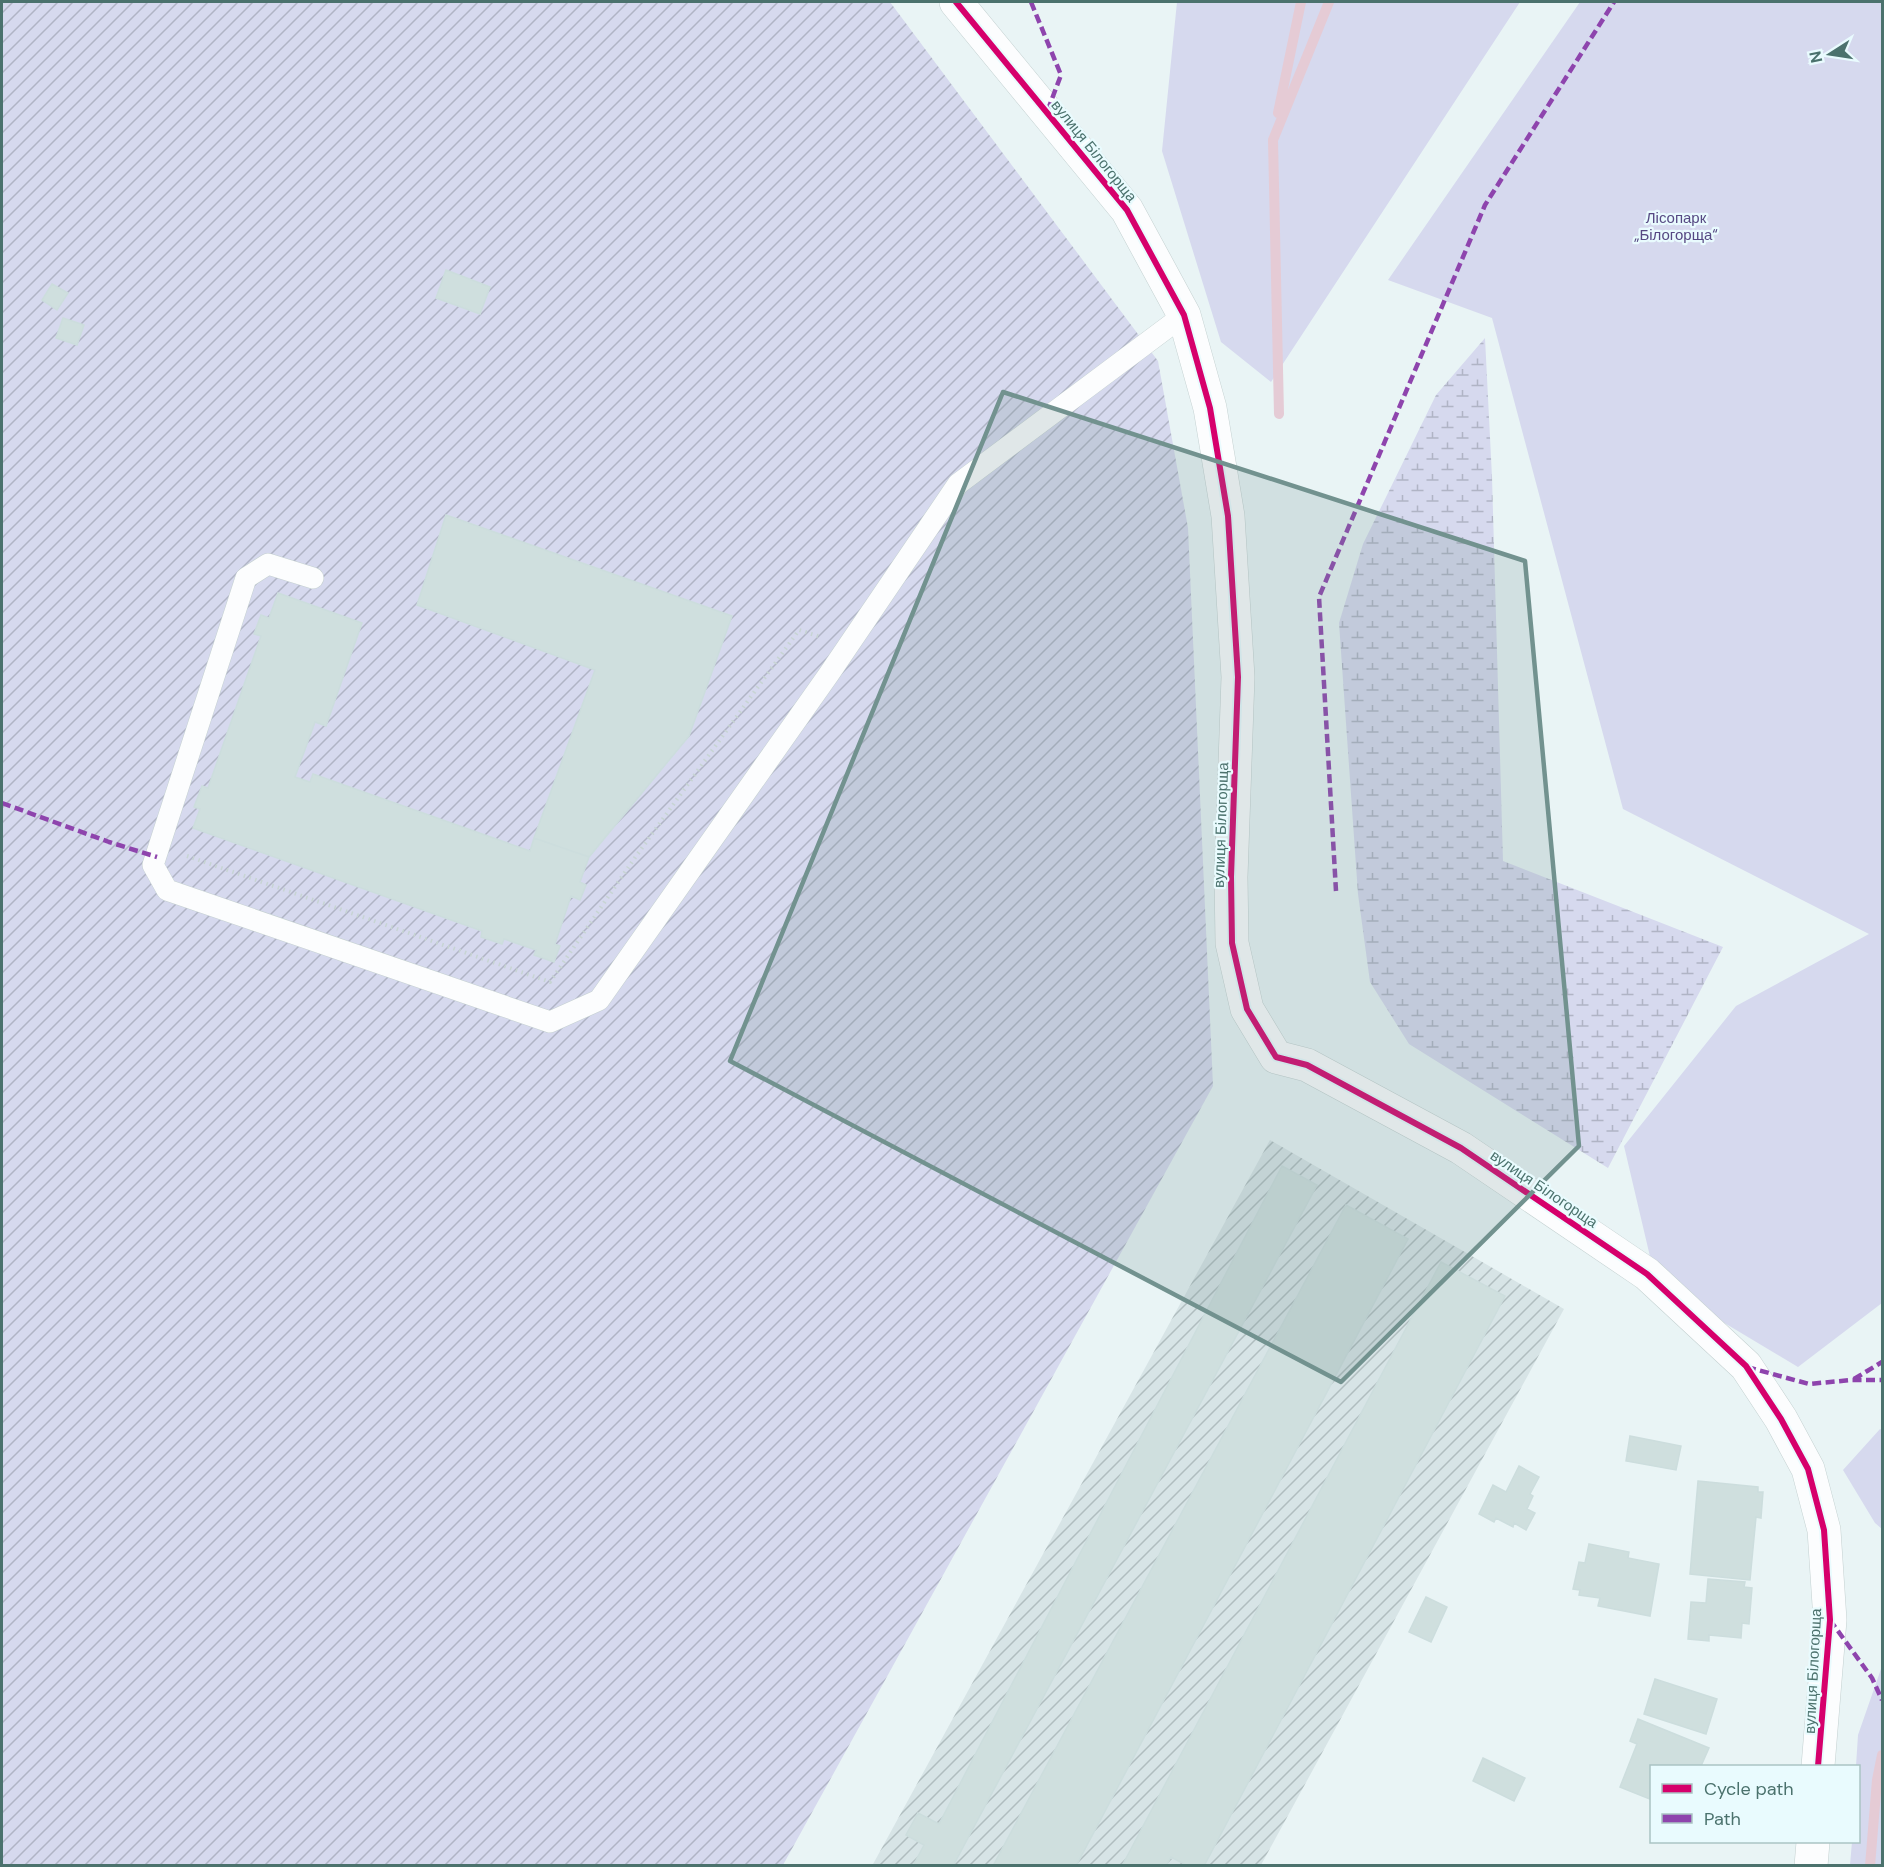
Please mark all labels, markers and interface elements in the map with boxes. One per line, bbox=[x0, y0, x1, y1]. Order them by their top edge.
north arrow bbox=[1800, 24, 1860, 84]
text: N bbox=[1804, 49, 1827, 65]
street label: вулиця Білогорща bbox=[1047, 96, 1142, 207]
park label: Лісопарк „Білогорща“ bbox=[1634, 208, 1718, 245]
street label: вулиця Білогорща bbox=[1209, 761, 1233, 888]
street label: вулиця Білогорща bbox=[1486, 1146, 1602, 1233]
street label: вулиця Білогорща bbox=[1800, 1607, 1826, 1734]
legend bbox=[1650, 1765, 1860, 1843]
text: Cycle path bbox=[1704, 1777, 1794, 1801]
text: Path bbox=[1704, 1807, 1741, 1831]

